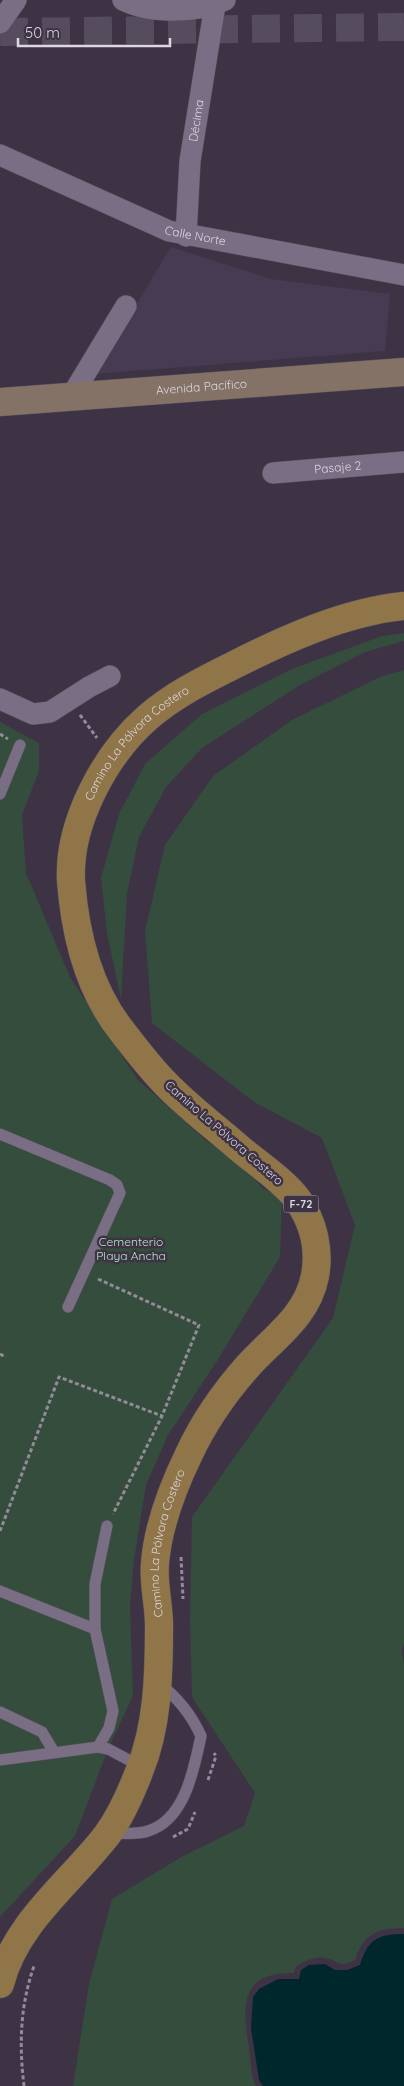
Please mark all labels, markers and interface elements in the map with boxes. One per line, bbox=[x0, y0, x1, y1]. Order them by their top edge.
scale bar bbox=[18, 15, 170, 47]
text: 50 m bbox=[25, 23, 60, 42]
street label: Décima bbox=[185, 98, 207, 143]
street label: Calle Norte bbox=[162, 222, 227, 249]
street label: Avenida Pacífico bbox=[155, 376, 248, 397]
street label: Pasaje 2 bbox=[314, 458, 362, 477]
street label: Camino La Pólvora Costero bbox=[81, 682, 192, 803]
street label: Camino La Pólvora Costero bbox=[162, 1077, 286, 1188]
road number: F-72 bbox=[284, 1196, 318, 1212]
park label: Cementerio Playa Ancha bbox=[96, 1234, 166, 1263]
street label: Camino La Pólvora Costero bbox=[147, 1467, 188, 1618]

